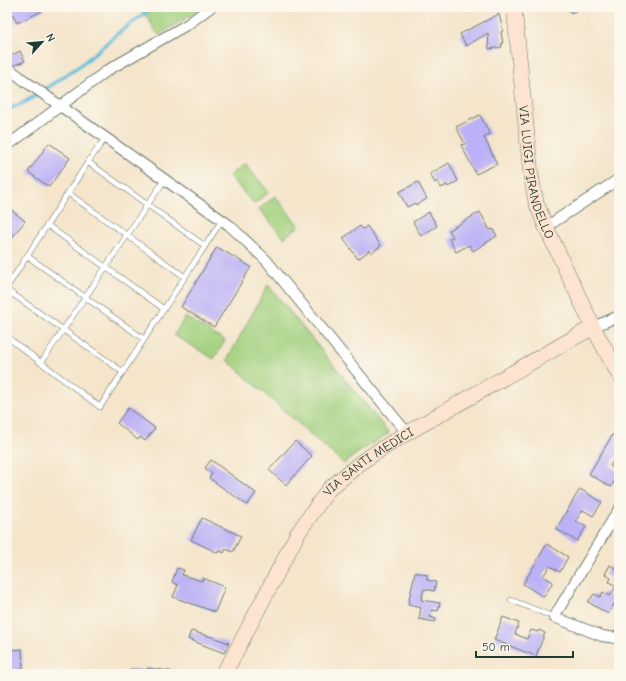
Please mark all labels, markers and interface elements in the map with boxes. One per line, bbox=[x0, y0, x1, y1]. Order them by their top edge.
north arrow bbox=[22, 22, 62, 62]
text: N bbox=[43, 32, 58, 44]
street label: VIA LUIGI PIRANDELLO bbox=[516, 105, 557, 241]
street label: VIA SANTI MEDICI bbox=[320, 424, 416, 499]
scale bar bbox=[476, 633, 573, 659]
text: 50 m bbox=[482, 640, 510, 654]

